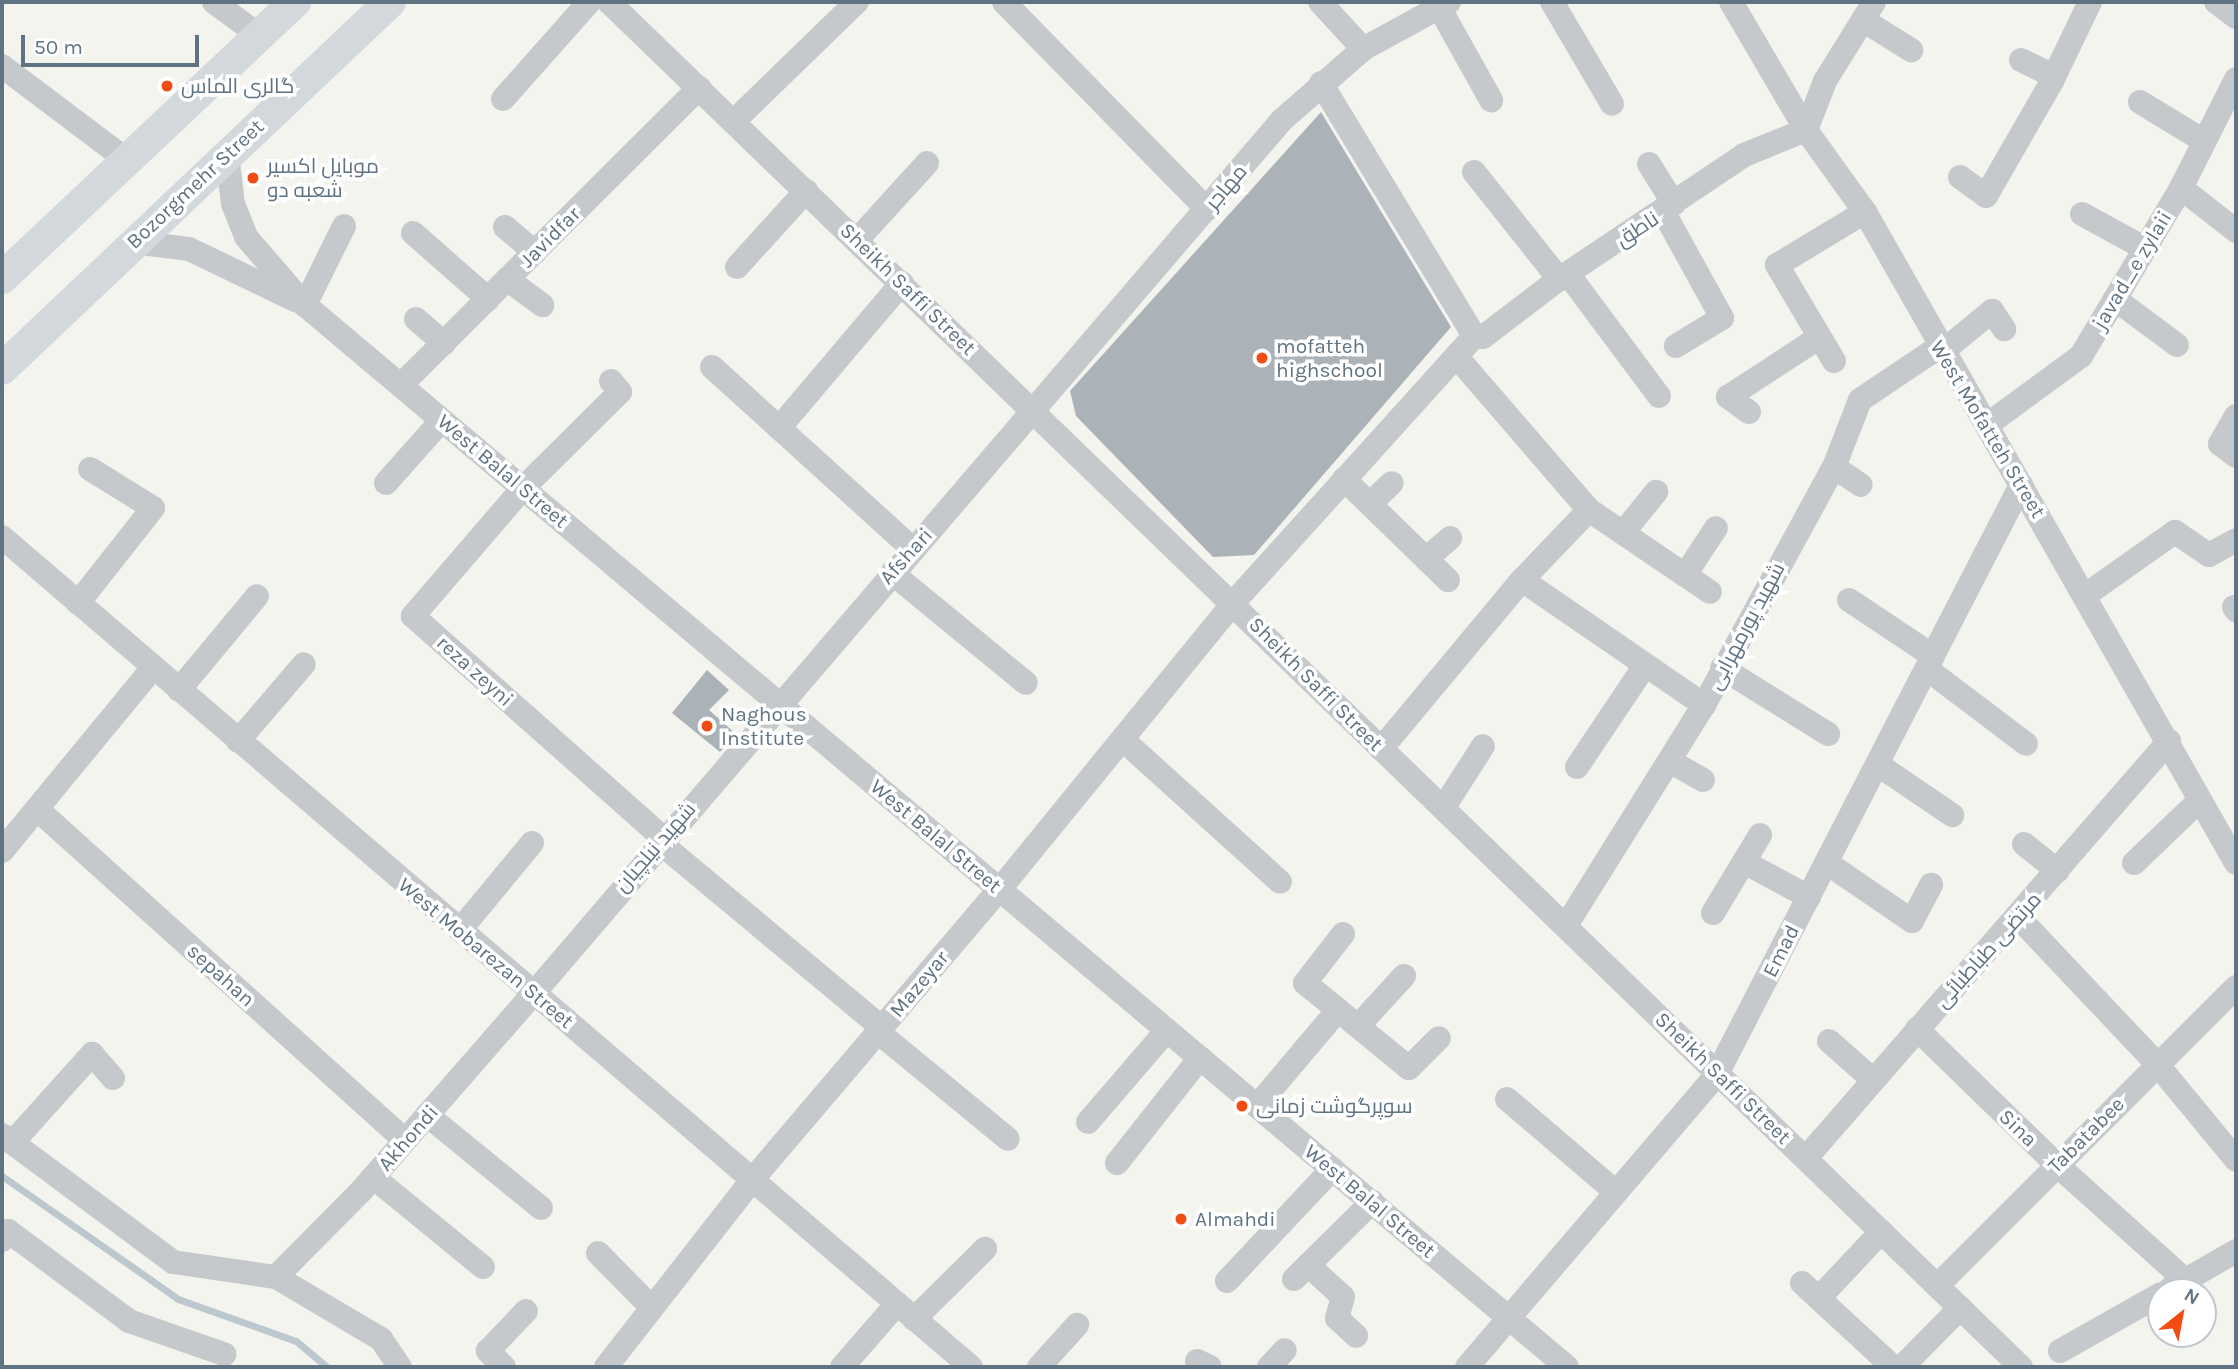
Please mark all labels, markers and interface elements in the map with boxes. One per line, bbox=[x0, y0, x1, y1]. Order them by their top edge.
scale bar bbox=[24, 21, 203, 65]
text: 50 m bbox=[34, 35, 83, 59]
place label: گالری الماس bbox=[181, 73, 294, 99]
marker: گالری الماس bbox=[159, 78, 175, 94]
street label: Bozorgmehr Street bbox=[121, 114, 269, 254]
place label: موبایل اکسیر شعبه دو bbox=[267, 153, 379, 203]
street label: مهاجر bbox=[1200, 159, 1252, 215]
marker: موبایل اکسیر شعبه دو bbox=[245, 170, 261, 186]
street label: Javidfar bbox=[514, 201, 586, 273]
street label: ناطق bbox=[1611, 206, 1663, 252]
street label: javad_e zylaii bbox=[2087, 206, 2177, 334]
street label: Sheikh Saffi Street bbox=[835, 218, 981, 360]
place label: mofatteh highschool bbox=[1276, 333, 1383, 383]
street label: West Mofatteh Street bbox=[1925, 336, 2051, 522]
marker: mofatteh highschool bbox=[1254, 350, 1270, 366]
street label: West Balal Street bbox=[432, 409, 574, 533]
street label: Afshari bbox=[874, 522, 938, 590]
street label: شهید پورمهرابی bbox=[1702, 558, 1790, 694]
street label: Sheikh Saffi Street bbox=[1244, 612, 1388, 756]
street label: reza zeyni bbox=[432, 630, 518, 712]
place label: Naghous Institute bbox=[721, 701, 807, 751]
marker: Naghous Institute bbox=[699, 718, 715, 734]
street label: West Balal Street bbox=[865, 774, 1007, 898]
street label: شهید نیلچیان bbox=[609, 797, 701, 897]
street label: West Mobarezan Street bbox=[393, 872, 579, 1034]
street label: مرتضی طباطبائی bbox=[1929, 887, 2047, 1013]
street label: Emad bbox=[1757, 921, 1805, 981]
street label: sepahan bbox=[182, 938, 260, 1012]
street label: Mazeyar bbox=[884, 946, 954, 1022]
street label: Sheikh Saffi Street bbox=[1650, 1007, 1796, 1149]
street label: Tabatabee bbox=[2043, 1092, 2129, 1178]
place label: سوپرگوشت زمانی bbox=[1256, 1093, 1413, 1119]
marker: سوپرگوشت زمانی bbox=[1234, 1098, 1250, 1114]
street label: Akhondi bbox=[372, 1100, 444, 1176]
street label: Sina bbox=[1994, 1104, 2042, 1152]
street label: West Balal Street bbox=[1299, 1139, 1441, 1263]
place label: Almahdi bbox=[1195, 1206, 1276, 1232]
marker: Almahdi bbox=[1173, 1211, 1189, 1227]
north arrow bbox=[2147, 1278, 2217, 1348]
text: N bbox=[2180, 1284, 2203, 1310]

